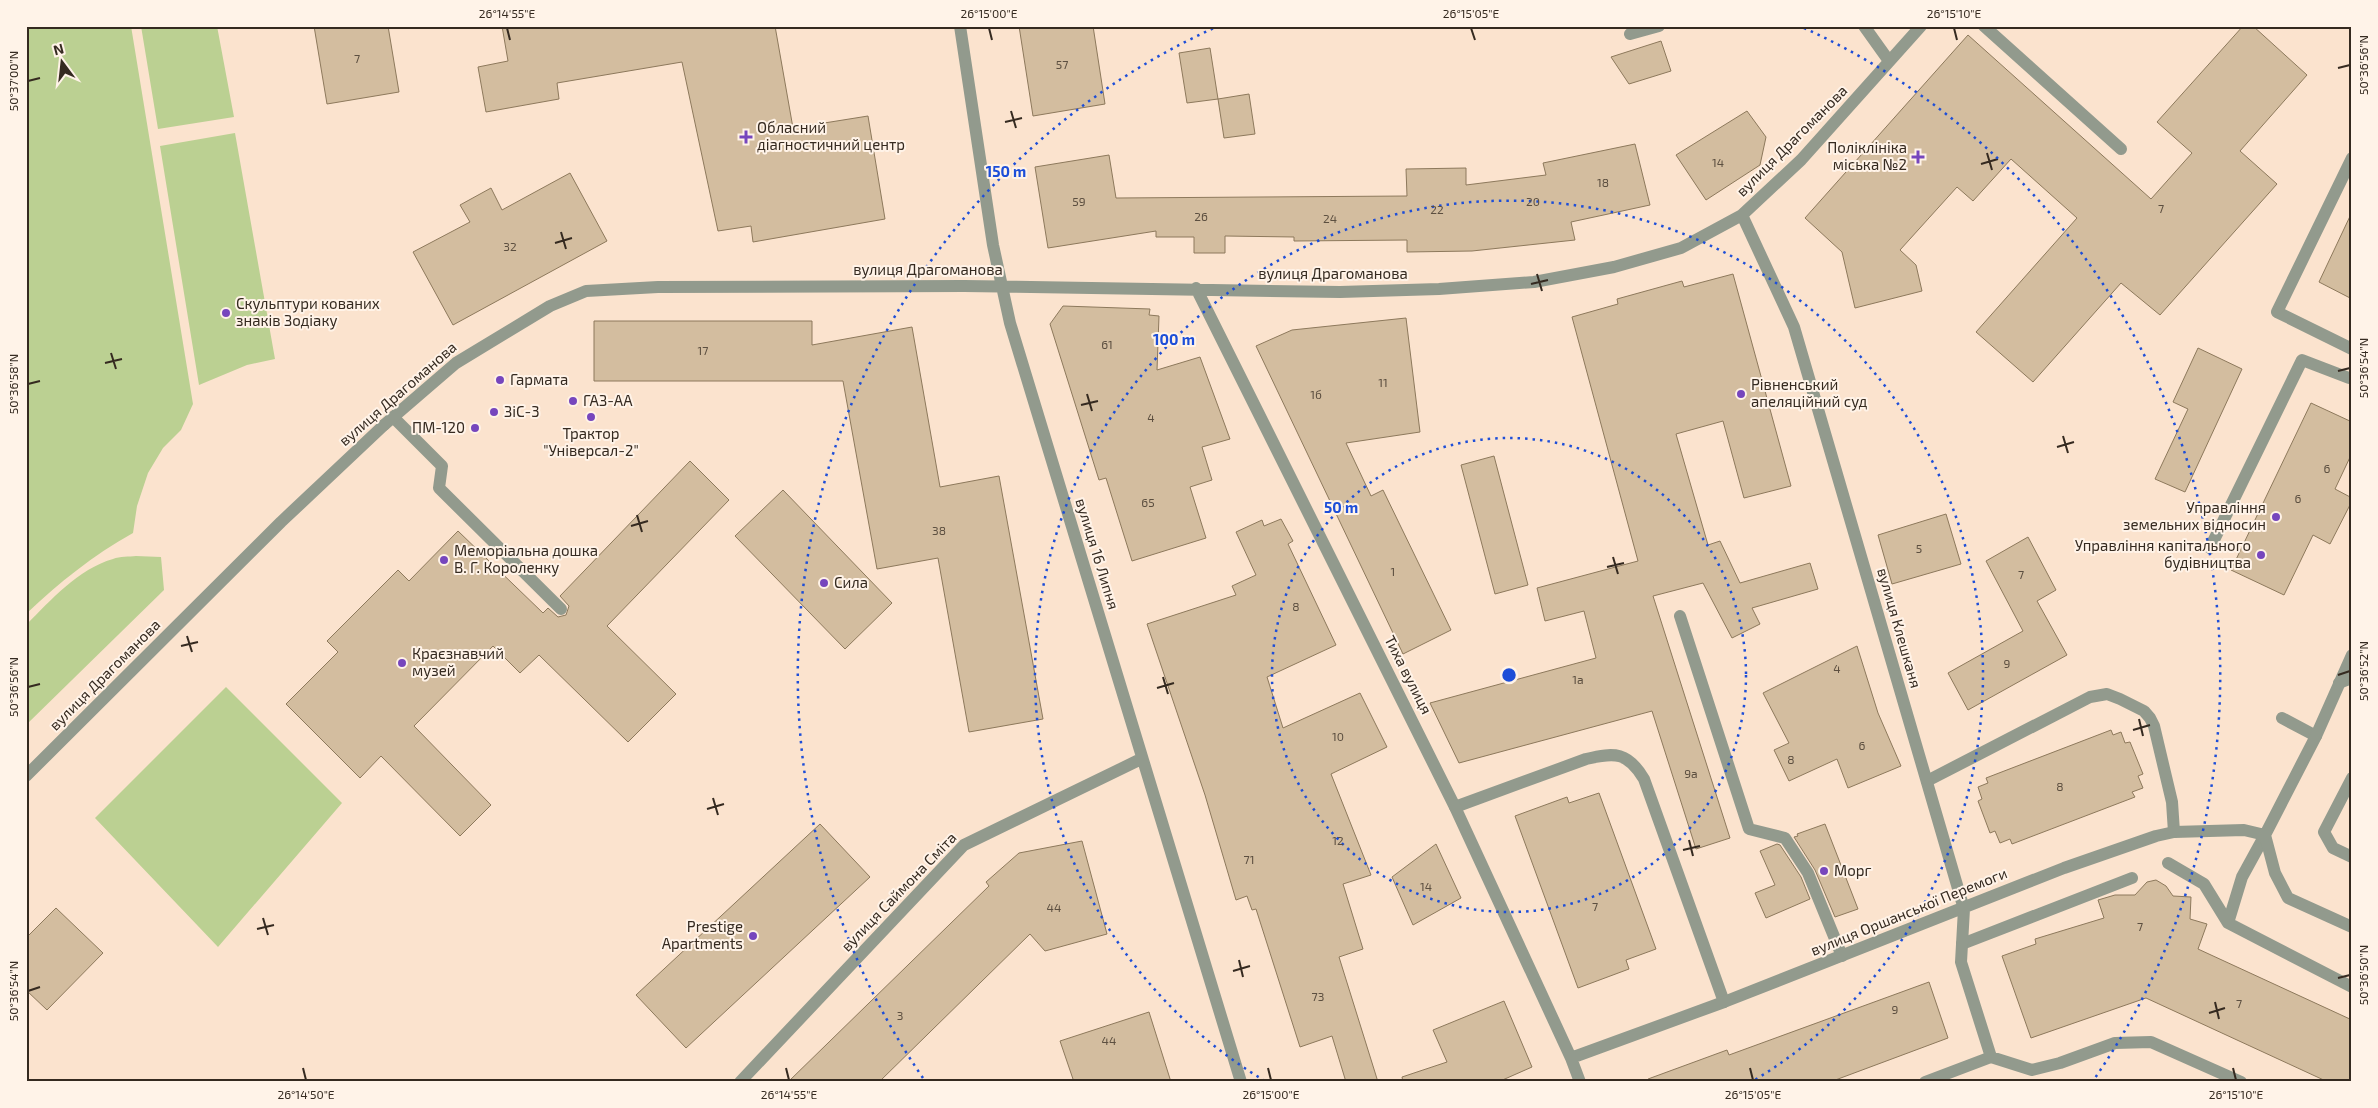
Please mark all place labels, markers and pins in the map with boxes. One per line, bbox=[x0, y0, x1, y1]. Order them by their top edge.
place label: Обласний діагностичний центр bbox=[757, 118, 905, 153]
marker: Обласний діагностичний центр bbox=[739, 130, 753, 144]
place label: Поліклініка міська №2 bbox=[1827, 138, 1907, 173]
marker: Поліклініка міська №2 bbox=[1911, 150, 1925, 164]
place label: Скульптури кованих знаків Зодіаку bbox=[236, 294, 380, 330]
marker: Скульптури кованих знаків Зодіаку bbox=[220, 307, 232, 319]
place label: Гармата bbox=[510, 370, 568, 388]
marker: Гармата bbox=[494, 374, 506, 386]
place label: Рівненський апеляційний суд bbox=[1751, 375, 1868, 411]
marker: Рівненський апеляційний суд bbox=[1735, 388, 1747, 400]
place label: ГАЗ-АА bbox=[583, 391, 633, 409]
marker: ГАЗ-АА bbox=[567, 395, 579, 407]
place label: ЗіС-3 bbox=[504, 402, 540, 420]
marker: ЗіС-3 bbox=[488, 406, 500, 418]
marker: Трактор "Універсал-2" bbox=[585, 411, 597, 423]
place label: ПМ-120 bbox=[412, 418, 465, 436]
marker: ПМ-120 bbox=[469, 422, 481, 434]
place label: Трактор "Універсал-2" bbox=[543, 424, 639, 459]
place label: Управління земельних відносин bbox=[2123, 498, 2266, 533]
marker: Управління земельних відносин bbox=[2270, 511, 2282, 523]
place label: Управління капітального будівництва bbox=[2075, 536, 2251, 572]
place label: Меморіальна дошка В. Г. Короленку bbox=[454, 541, 598, 577]
marker: Управління капітального будівництва bbox=[2255, 549, 2267, 561]
marker: Меморіальна дошка В. Г. Короленку bbox=[438, 554, 450, 566]
place label: Сила bbox=[834, 573, 868, 591]
marker: Сила bbox=[818, 577, 830, 589]
place label: Краєзнавчий музей bbox=[412, 644, 504, 680]
marker: Краєзнавчий музей bbox=[396, 657, 408, 669]
centre of rings bbox=[1500, 666, 1518, 684]
place label: Морг bbox=[1834, 861, 1871, 879]
marker: Морг bbox=[1818, 865, 1830, 877]
place label: Prestige Apartments bbox=[662, 917, 743, 952]
marker: Prestige Apartments bbox=[747, 930, 759, 942]

